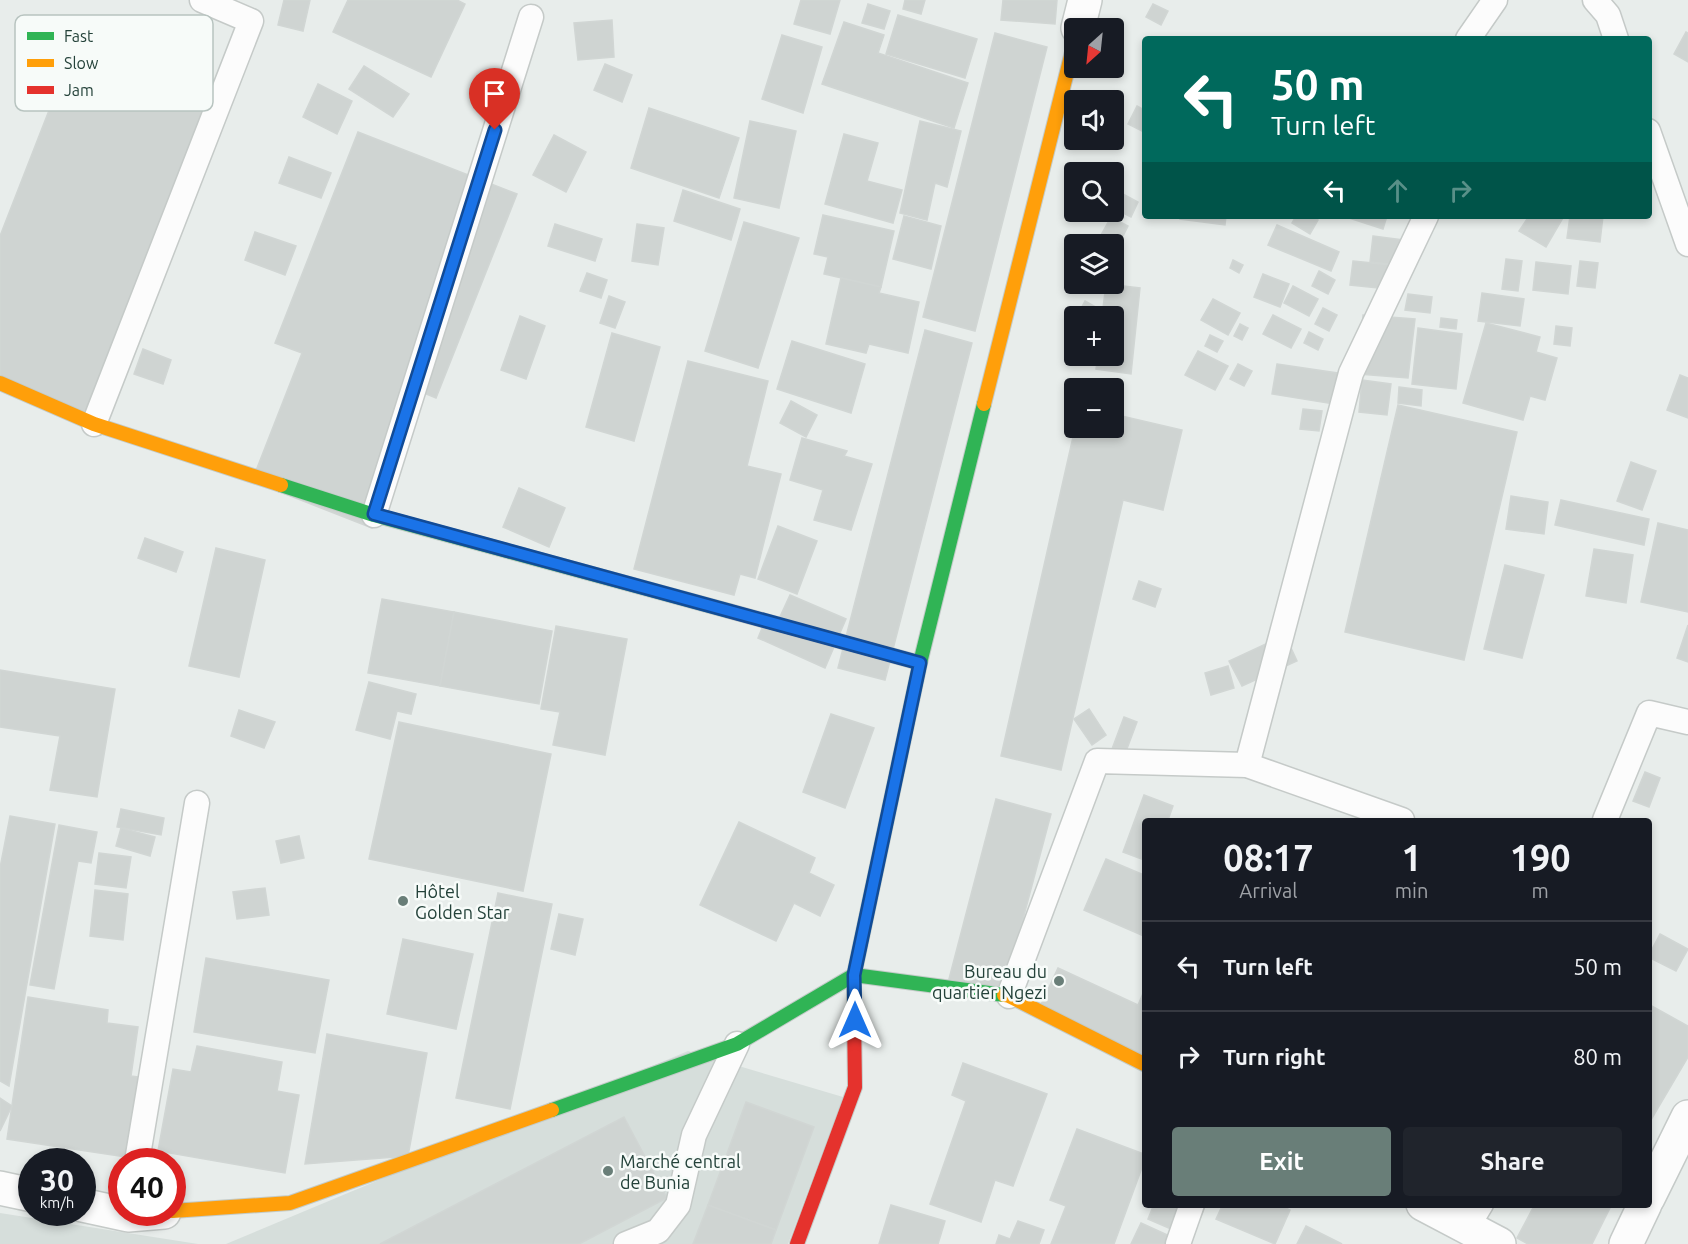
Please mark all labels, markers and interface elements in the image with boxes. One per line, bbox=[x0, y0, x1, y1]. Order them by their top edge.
legend bbox=[15, 15, 213, 111]
north arrow bbox=[1064, 18, 1124, 78]
map controls bbox=[1064, 18, 1124, 438]
text: Fast bbox=[64, 27, 94, 45]
text: Slow bbox=[64, 54, 99, 72]
icon: left bbox=[1172, 60, 1250, 138]
text: 50 m bbox=[1271, 61, 1365, 108]
pin bbox=[469, 68, 520, 130]
icon: arrive bbox=[478, 77, 511, 110]
text: Jam bbox=[64, 81, 94, 99]
button: sound bbox=[1064, 90, 1124, 150]
text: Turn left bbox=[1271, 110, 1375, 140]
button: search bbox=[1064, 162, 1124, 222]
icon: left bbox=[1318, 174, 1351, 207]
icon: ahead bbox=[1381, 174, 1414, 207]
icon: right bbox=[1444, 174, 1477, 207]
button: layers bbox=[1064, 234, 1124, 294]
button: + bbox=[1064, 306, 1124, 366]
button: − bbox=[1064, 378, 1124, 438]
text: 08:17 bbox=[1223, 837, 1313, 878]
text: 1 bbox=[1401, 837, 1422, 878]
text: 190 bbox=[1510, 837, 1571, 878]
text: Arrival bbox=[1239, 879, 1298, 902]
text: min bbox=[1395, 879, 1428, 902]
text: m bbox=[1532, 879, 1549, 902]
place label: Hôtel Golden Star bbox=[415, 881, 510, 922]
marker: Hôtel Golden Star bbox=[396, 894, 410, 908]
icon: left bbox=[1172, 950, 1205, 983]
text: Turn left bbox=[1223, 954, 1313, 979]
text: 50 m bbox=[1573, 954, 1622, 979]
place label: Bureau du quartier Ngezi bbox=[932, 961, 1047, 1002]
marker: Bureau du quartier Ngezi bbox=[1052, 974, 1066, 988]
position arrow bbox=[823, 988, 887, 1052]
icon: right bbox=[1172, 1040, 1205, 1073]
text: Turn right bbox=[1223, 1044, 1325, 1069]
text: 80 m bbox=[1573, 1044, 1622, 1069]
button: Exit bbox=[1172, 1127, 1391, 1196]
button: Share bbox=[1403, 1127, 1622, 1196]
speed limit sign: 40 bbox=[108, 1148, 186, 1226]
place label: Marché central de Bunia bbox=[620, 1151, 741, 1192]
text: 30 bbox=[40, 1163, 74, 1197]
marker: Marché central de Bunia bbox=[601, 1164, 615, 1178]
text: km/h bbox=[40, 1194, 74, 1211]

